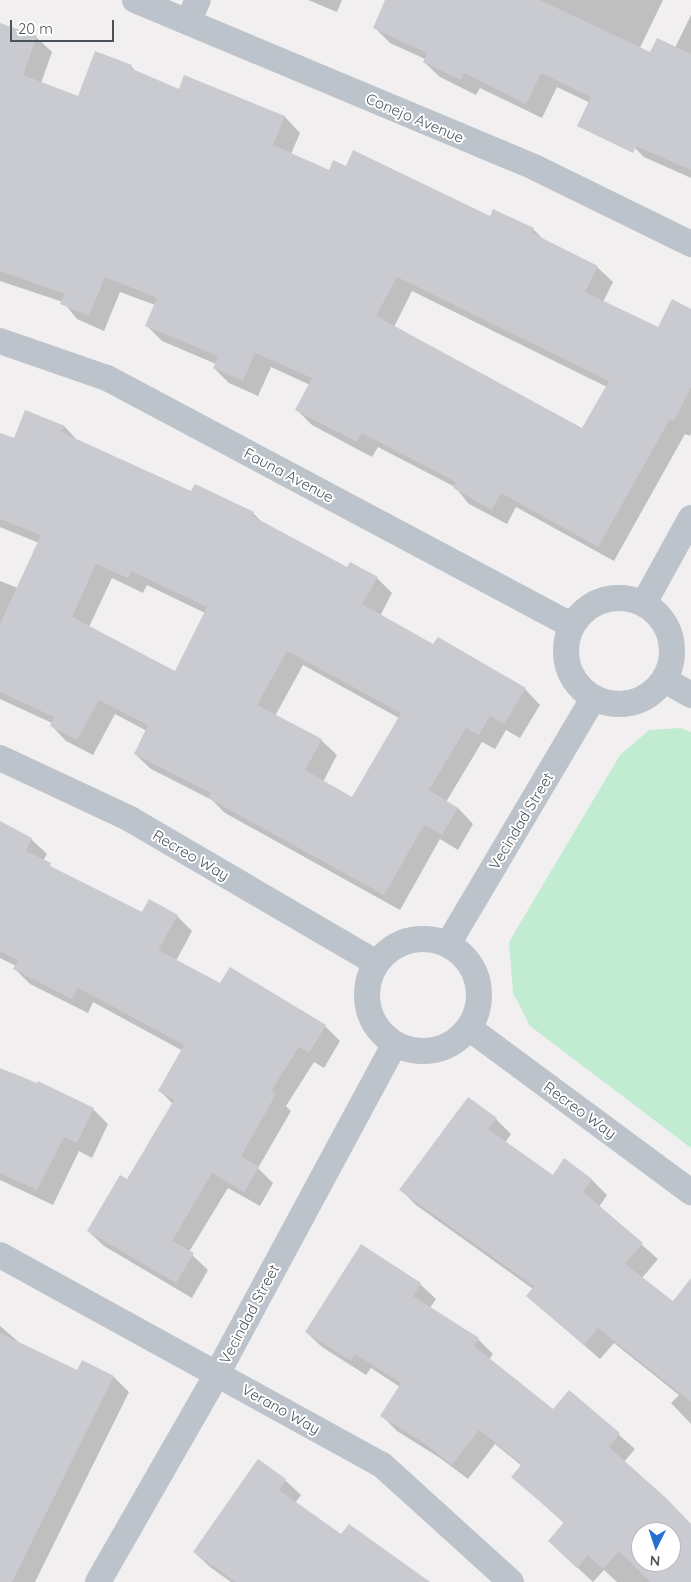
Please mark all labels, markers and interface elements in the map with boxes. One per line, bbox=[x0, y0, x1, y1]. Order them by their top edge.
scale bar bbox=[12, 10, 116, 42]
text: 20 m bbox=[18, 19, 53, 38]
street label: Conejo Avenue bbox=[363, 89, 467, 147]
street label: Fauna Avenue bbox=[241, 444, 337, 506]
street label: Vecindad Street bbox=[485, 769, 557, 873]
street label: Recreo Way bbox=[150, 826, 232, 884]
street label: Recreo Way bbox=[540, 1078, 620, 1142]
street label: Vecindad Street bbox=[215, 1261, 283, 1367]
street label: Verano Way bbox=[239, 1380, 323, 1438]
north arrow bbox=[631, 1522, 681, 1572]
text: N bbox=[649, 1552, 661, 1570]

